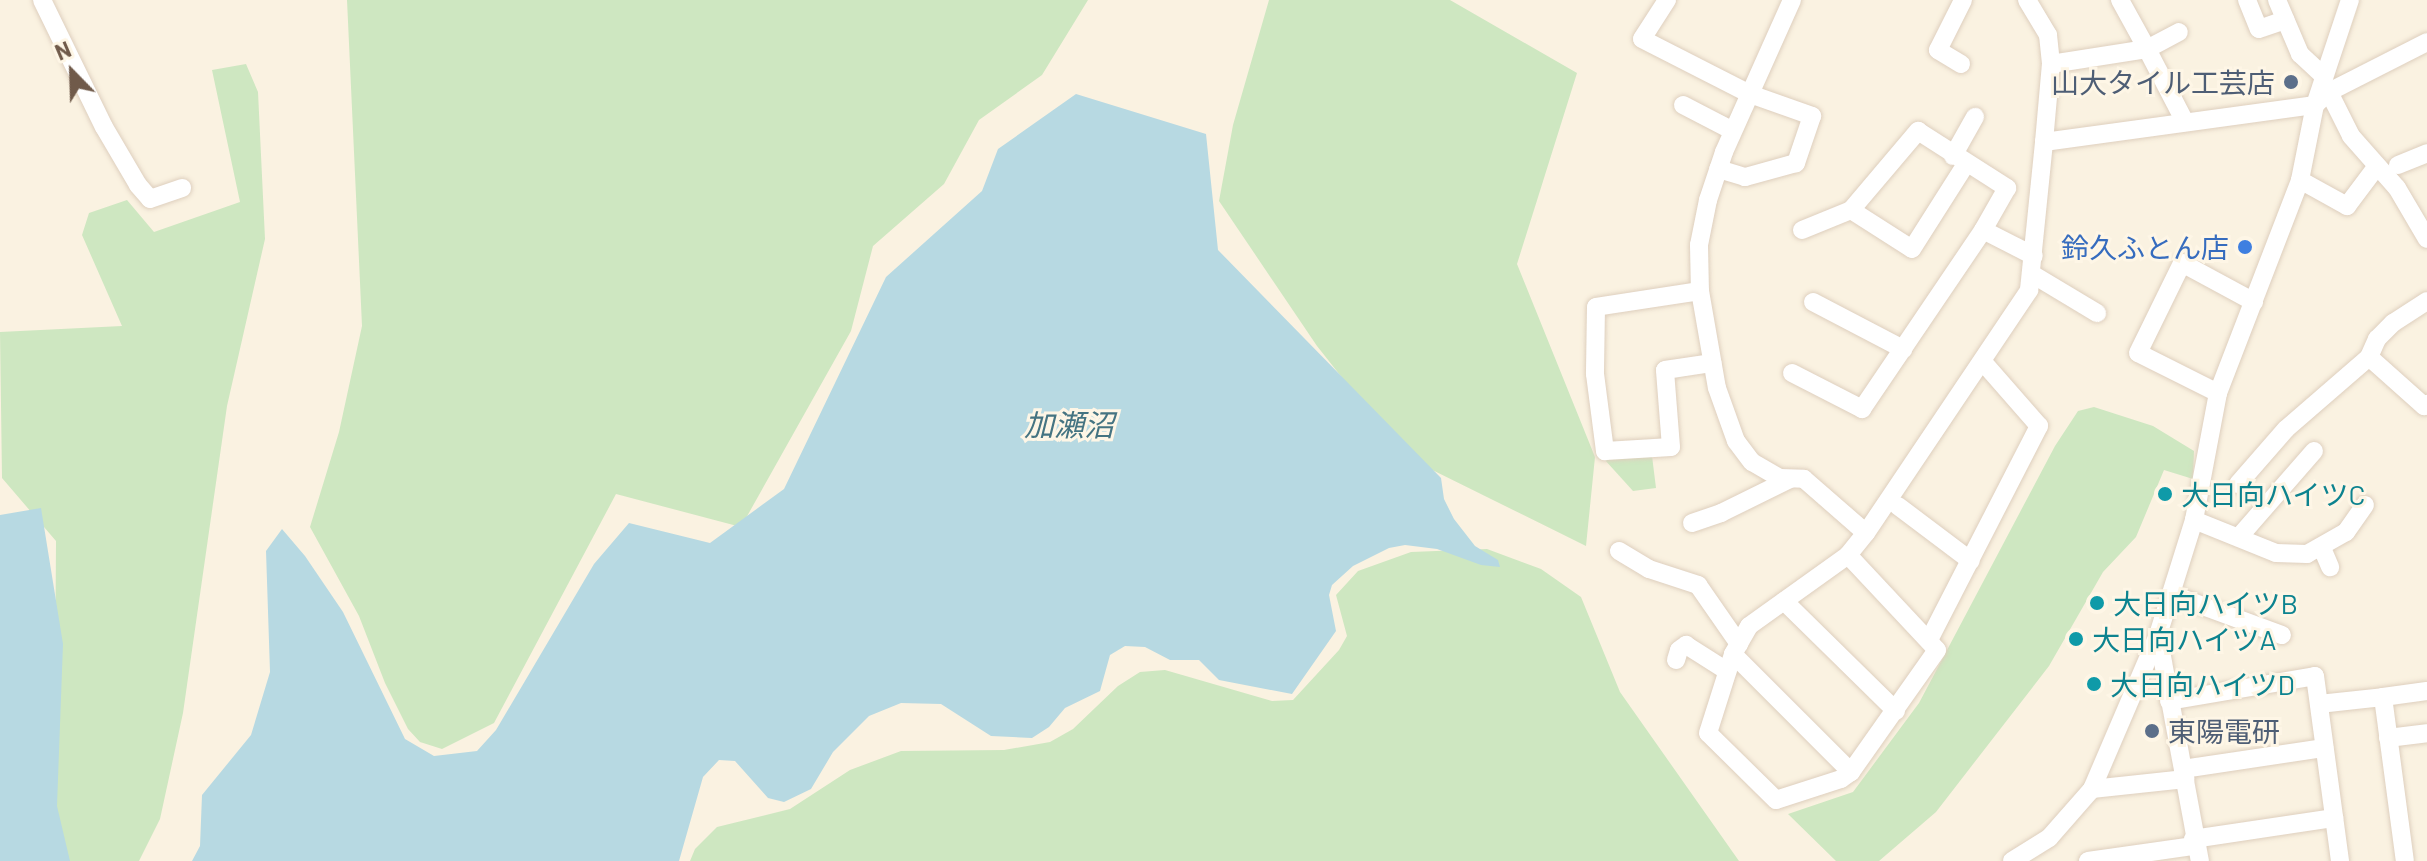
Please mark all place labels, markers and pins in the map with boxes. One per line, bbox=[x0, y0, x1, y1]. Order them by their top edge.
place label: 山大タイル工芸店 bbox=[2051, 65, 2275, 99]
marker: 山大タイル工芸店 bbox=[2282, 73, 2300, 91]
place label: 鈴久ふとん店 bbox=[2061, 230, 2229, 264]
marker: 鈴久ふとん店 bbox=[2236, 238, 2254, 256]
place label: 大日向ハイツC bbox=[2181, 477, 2366, 511]
marker: 大日向ハイツC bbox=[2156, 485, 2174, 503]
place label: 大日向ハイツB bbox=[2113, 586, 2299, 620]
marker: 大日向ハイツB bbox=[2088, 594, 2106, 612]
place label: 大日向ハイツA bbox=[2092, 622, 2277, 656]
marker: 大日向ハイツA bbox=[2067, 630, 2085, 648]
place label: 大日向ハイツD bbox=[2110, 667, 2295, 701]
marker: 大日向ハイツD bbox=[2085, 675, 2103, 693]
place label: 東陽電研 bbox=[2168, 714, 2280, 748]
marker: 東陽電研 bbox=[2143, 722, 2161, 740]

